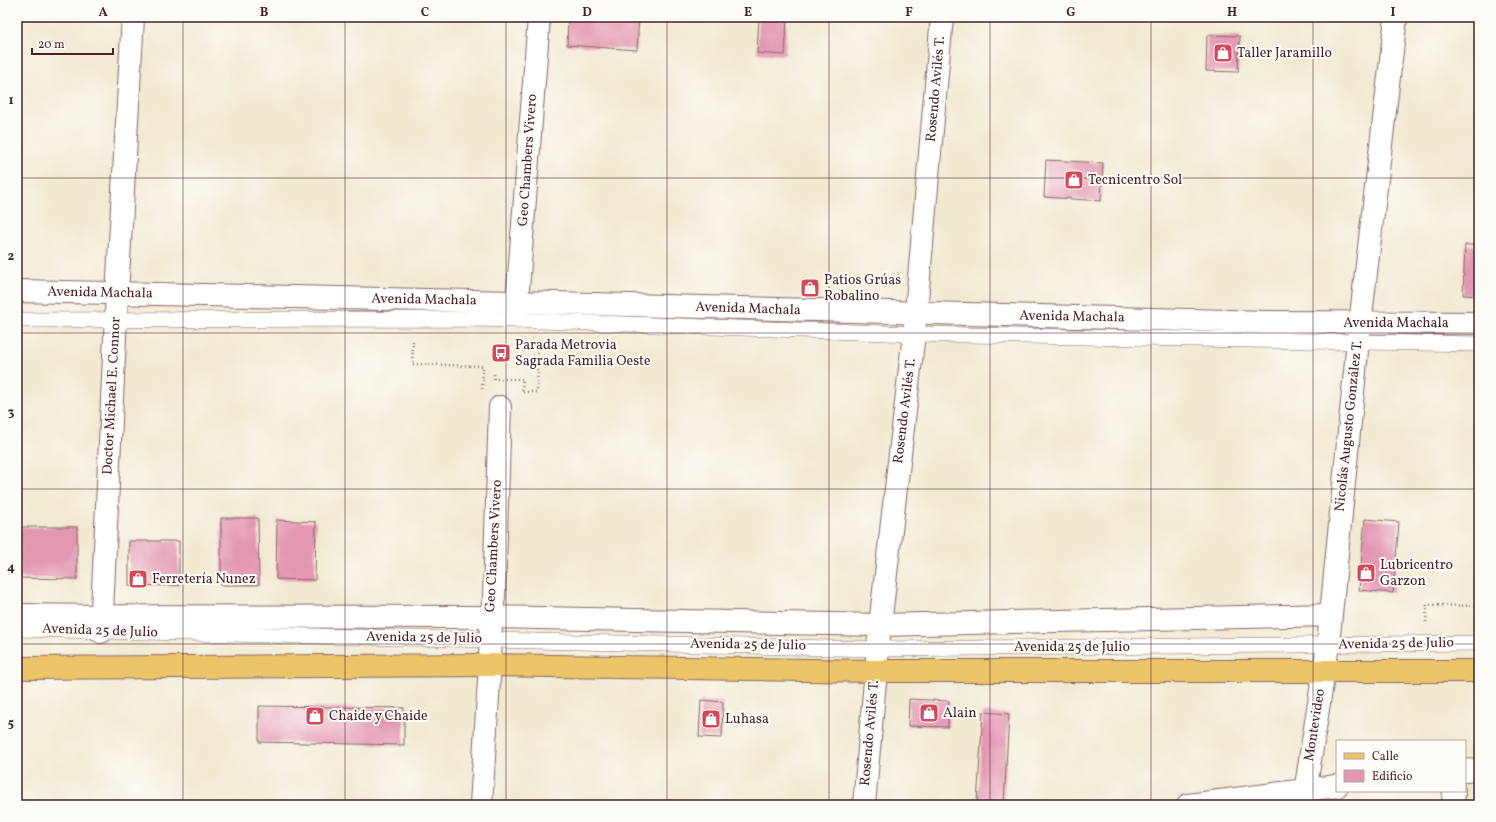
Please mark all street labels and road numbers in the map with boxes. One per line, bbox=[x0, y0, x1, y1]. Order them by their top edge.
street label: Rosendo Avilés T. bbox=[922, 35, 950, 143]
street label: Geo Chambers Vivero bbox=[514, 93, 542, 227]
street label: Avenida Machala bbox=[47, 283, 153, 303]
street label: Avenida Machala bbox=[371, 290, 477, 310]
street label: Avenida Machala bbox=[695, 298, 801, 320]
street label: Avenida Machala bbox=[1019, 307, 1125, 327]
street label: Avenida Machala bbox=[1343, 314, 1449, 333]
street label: Doctor Michael E. Connor bbox=[98, 316, 126, 475]
street label: Nicolás Augusto González T. bbox=[1331, 339, 1367, 513]
street label: Rosendo Avilés T. bbox=[889, 357, 921, 465]
street label: Geo Chambers Vivero bbox=[481, 479, 507, 613]
street label: Avenida 25 de Julio bbox=[42, 619, 158, 643]
street label: Avenida 25 de Julio bbox=[366, 627, 482, 649]
street label: Avenida 25 de Julio bbox=[1338, 633, 1454, 655]
street label: Avenida 25 de Julio bbox=[690, 634, 806, 656]
street label: Avenida 25 de Julio bbox=[1014, 638, 1130, 657]
street label: Rosendo Avilés T. bbox=[856, 679, 884, 787]
street label: Montevideo bbox=[1300, 687, 1330, 763]

